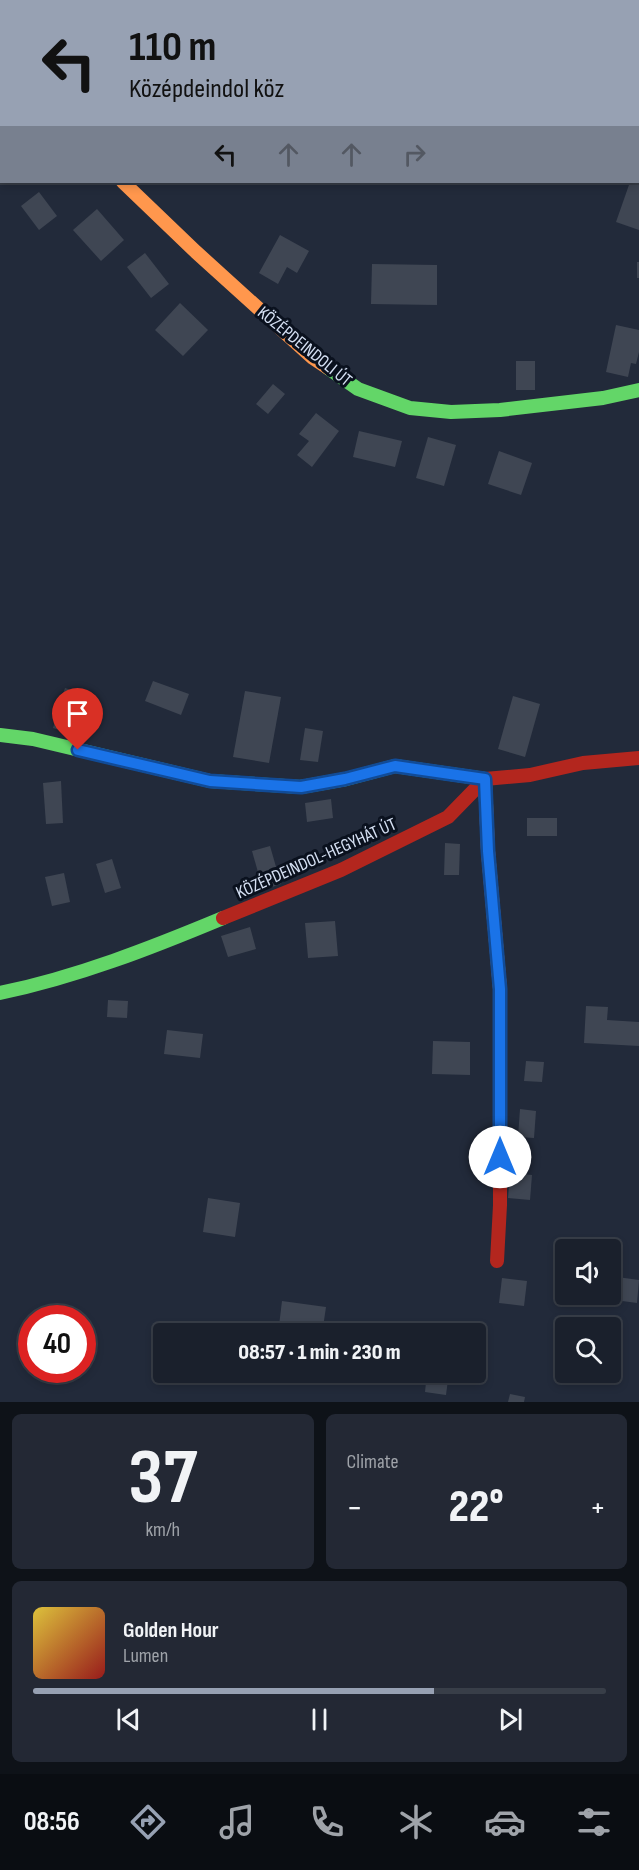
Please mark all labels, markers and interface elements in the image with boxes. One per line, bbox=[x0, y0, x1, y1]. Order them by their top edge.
text: 110 m bbox=[129, 22, 216, 73]
icon: left bbox=[30, 24, 108, 102]
text: Középdeindol köz bbox=[129, 73, 284, 105]
icon: left bbox=[209, 138, 242, 171]
icon: ahead bbox=[272, 138, 305, 171]
icon: ahead bbox=[335, 138, 368, 171]
icon: right bbox=[398, 138, 431, 171]
street label: KÖZÉPDEINDOLI ÚT bbox=[253, 302, 356, 391]
pin bbox=[52, 688, 103, 750]
icon: arrive bbox=[61, 697, 94, 730]
street label: KÖZÉPDEINDOL-HEGYHÁT ÚT bbox=[233, 814, 400, 903]
position arrow bbox=[468, 1125, 532, 1189]
map controls bbox=[555, 1239, 621, 1383]
button: sound bbox=[555, 1239, 621, 1305]
speed limit sign: 40 bbox=[18, 1305, 96, 1383]
button: search bbox=[555, 1317, 621, 1383]
text: 08:57 · 1 min · 230 m bbox=[238, 1339, 401, 1366]
text: 37 bbox=[128, 1432, 197, 1525]
text: Climate bbox=[347, 1450, 399, 1474]
text: 22° bbox=[449, 1480, 504, 1535]
text: − bbox=[347, 1488, 363, 1528]
text: + bbox=[590, 1488, 606, 1528]
text: km/h bbox=[145, 1518, 180, 1542]
text: Golden Hour bbox=[123, 1617, 219, 1644]
text: Lumen bbox=[123, 1644, 168, 1668]
icon: previous bbox=[112, 1703, 145, 1736]
icon: pause bbox=[303, 1703, 336, 1736]
icon: next bbox=[494, 1703, 527, 1736]
icon: directions bbox=[127, 1801, 169, 1843]
icon: music bbox=[216, 1801, 258, 1843]
icon: phone bbox=[306, 1801, 348, 1843]
icon: climate bbox=[395, 1801, 437, 1843]
icon: car bbox=[484, 1801, 526, 1843]
icon: filters bbox=[573, 1801, 615, 1843]
text: 08:56 bbox=[24, 1806, 80, 1838]

